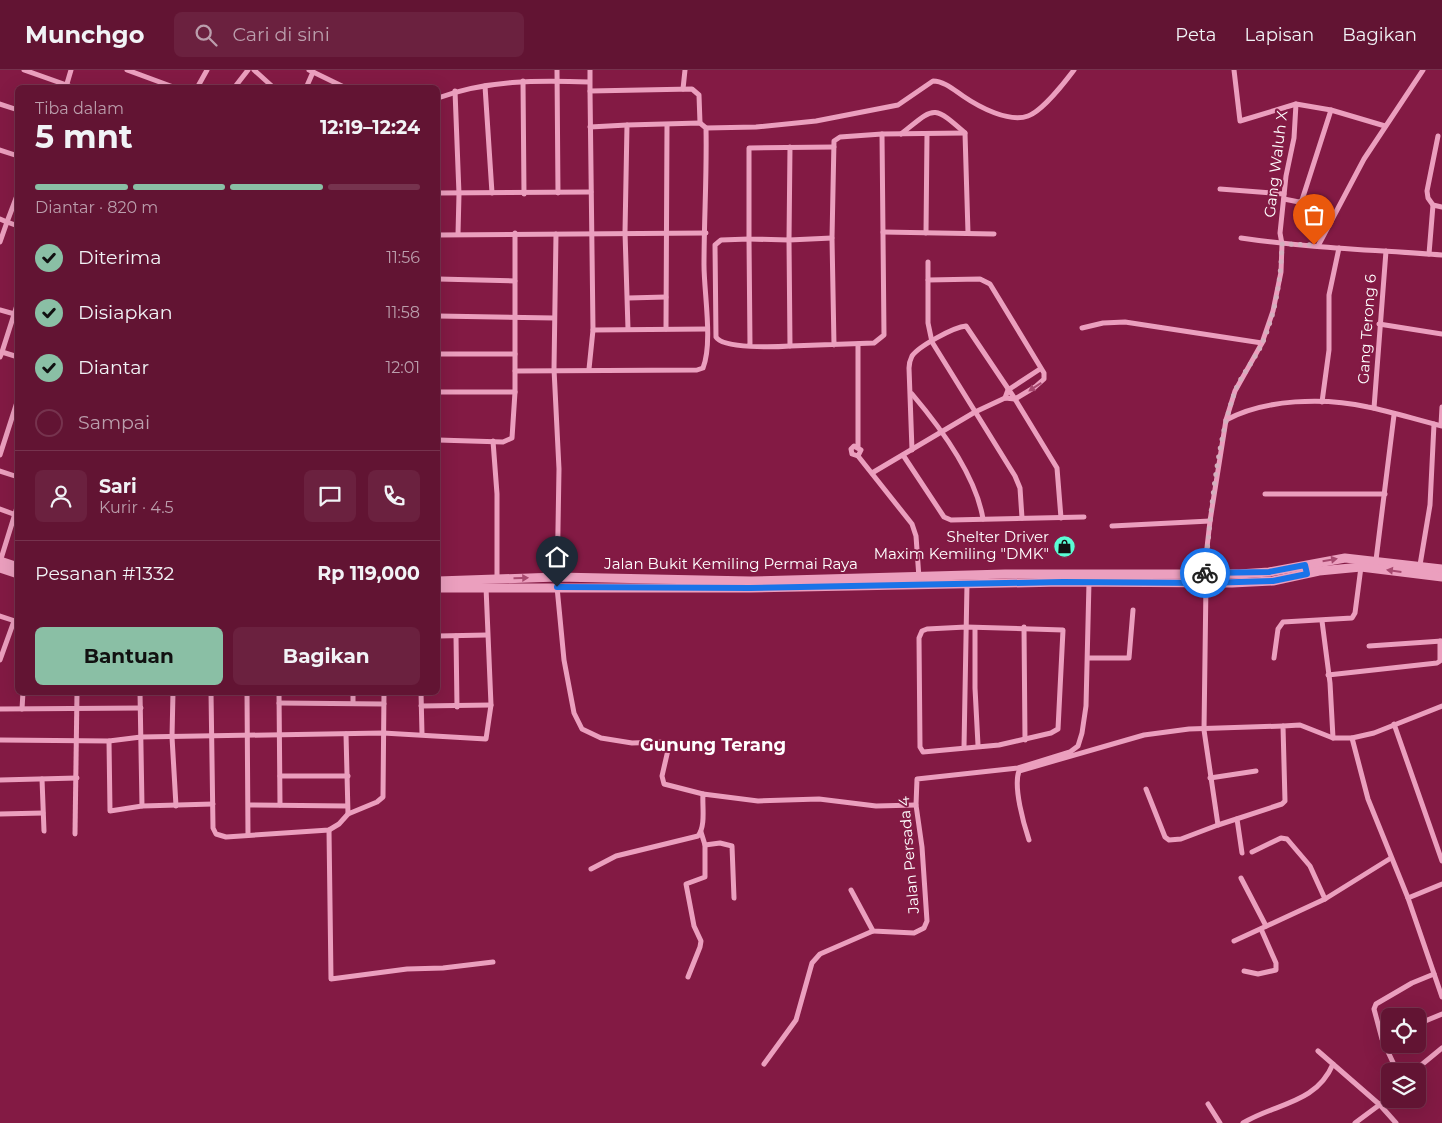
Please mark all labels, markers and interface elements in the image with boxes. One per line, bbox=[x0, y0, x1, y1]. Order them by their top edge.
search box bbox=[174, 12, 524, 57]
text: Munchgo bbox=[25, 20, 144, 49]
icon: search bbox=[192, 21, 220, 49]
text: Cari di sini bbox=[232, 23, 330, 46]
text: Peta bbox=[1175, 24, 1216, 46]
text: Lapisan bbox=[1244, 24, 1314, 46]
text: Bagikan bbox=[1342, 24, 1417, 46]
text: Tiba dalam bbox=[35, 99, 124, 118]
street label: Gang Waluh X bbox=[1260, 109, 1292, 218]
text: 12:19–12:24 bbox=[320, 116, 420, 139]
text: 5 mnt bbox=[35, 117, 133, 156]
pin bbox=[1293, 194, 1335, 245]
text: Diantar · 820 m bbox=[35, 198, 158, 217]
icon: bag bbox=[1300, 201, 1328, 229]
icon: check bbox=[35, 244, 63, 272]
text: Diterima bbox=[78, 246, 161, 269]
text: 11:56 bbox=[386, 248, 420, 267]
street label: Gang Terong 6 bbox=[1353, 273, 1380, 385]
icon: check bbox=[35, 299, 63, 327]
text: Disiapkan bbox=[78, 301, 173, 324]
text: 11:58 bbox=[386, 303, 420, 322]
icon: check bbox=[35, 354, 63, 382]
text: Diantar bbox=[78, 356, 149, 379]
text: 12:01 bbox=[385, 358, 420, 377]
one-way arrow bbox=[1028, 382, 1042, 391]
text: Sampai bbox=[78, 411, 150, 434]
button: person bbox=[35, 470, 87, 522]
button: chat bbox=[304, 470, 356, 522]
button: phone bbox=[368, 470, 420, 522]
text: Sari bbox=[99, 475, 137, 498]
text: Kurir · 4.5 bbox=[99, 498, 174, 517]
place label: Shelter Driver Maxim Kemiling "DMK" bbox=[874, 527, 1049, 563]
shop icon: Shelter Driver Maxim Kemiling "DMK" bbox=[1053, 534, 1077, 558]
pin bbox=[536, 536, 578, 587]
icon: home bbox=[543, 543, 571, 571]
courier bbox=[1180, 548, 1230, 598]
street label: Jalan Bukit Kemiling Permai Raya bbox=[603, 554, 858, 573]
one-way arrow bbox=[1322, 556, 1338, 564]
icon: bike bbox=[1191, 559, 1219, 587]
text: Pesanan #1332 bbox=[35, 562, 174, 585]
text: Rp 119,000 bbox=[317, 562, 420, 585]
one-way arrow bbox=[1385, 567, 1401, 575]
one-way arrow bbox=[513, 574, 529, 582]
button: Bantuan bbox=[35, 627, 223, 685]
button: Bagikan bbox=[233, 627, 420, 685]
district label: Gunung Terang bbox=[640, 734, 786, 756]
street label: Jalan Persada 4 bbox=[894, 795, 923, 916]
map controls bbox=[1381, 1008, 1426, 1108]
button: locate bbox=[1381, 1008, 1426, 1053]
button: layers bbox=[1381, 1063, 1426, 1108]

